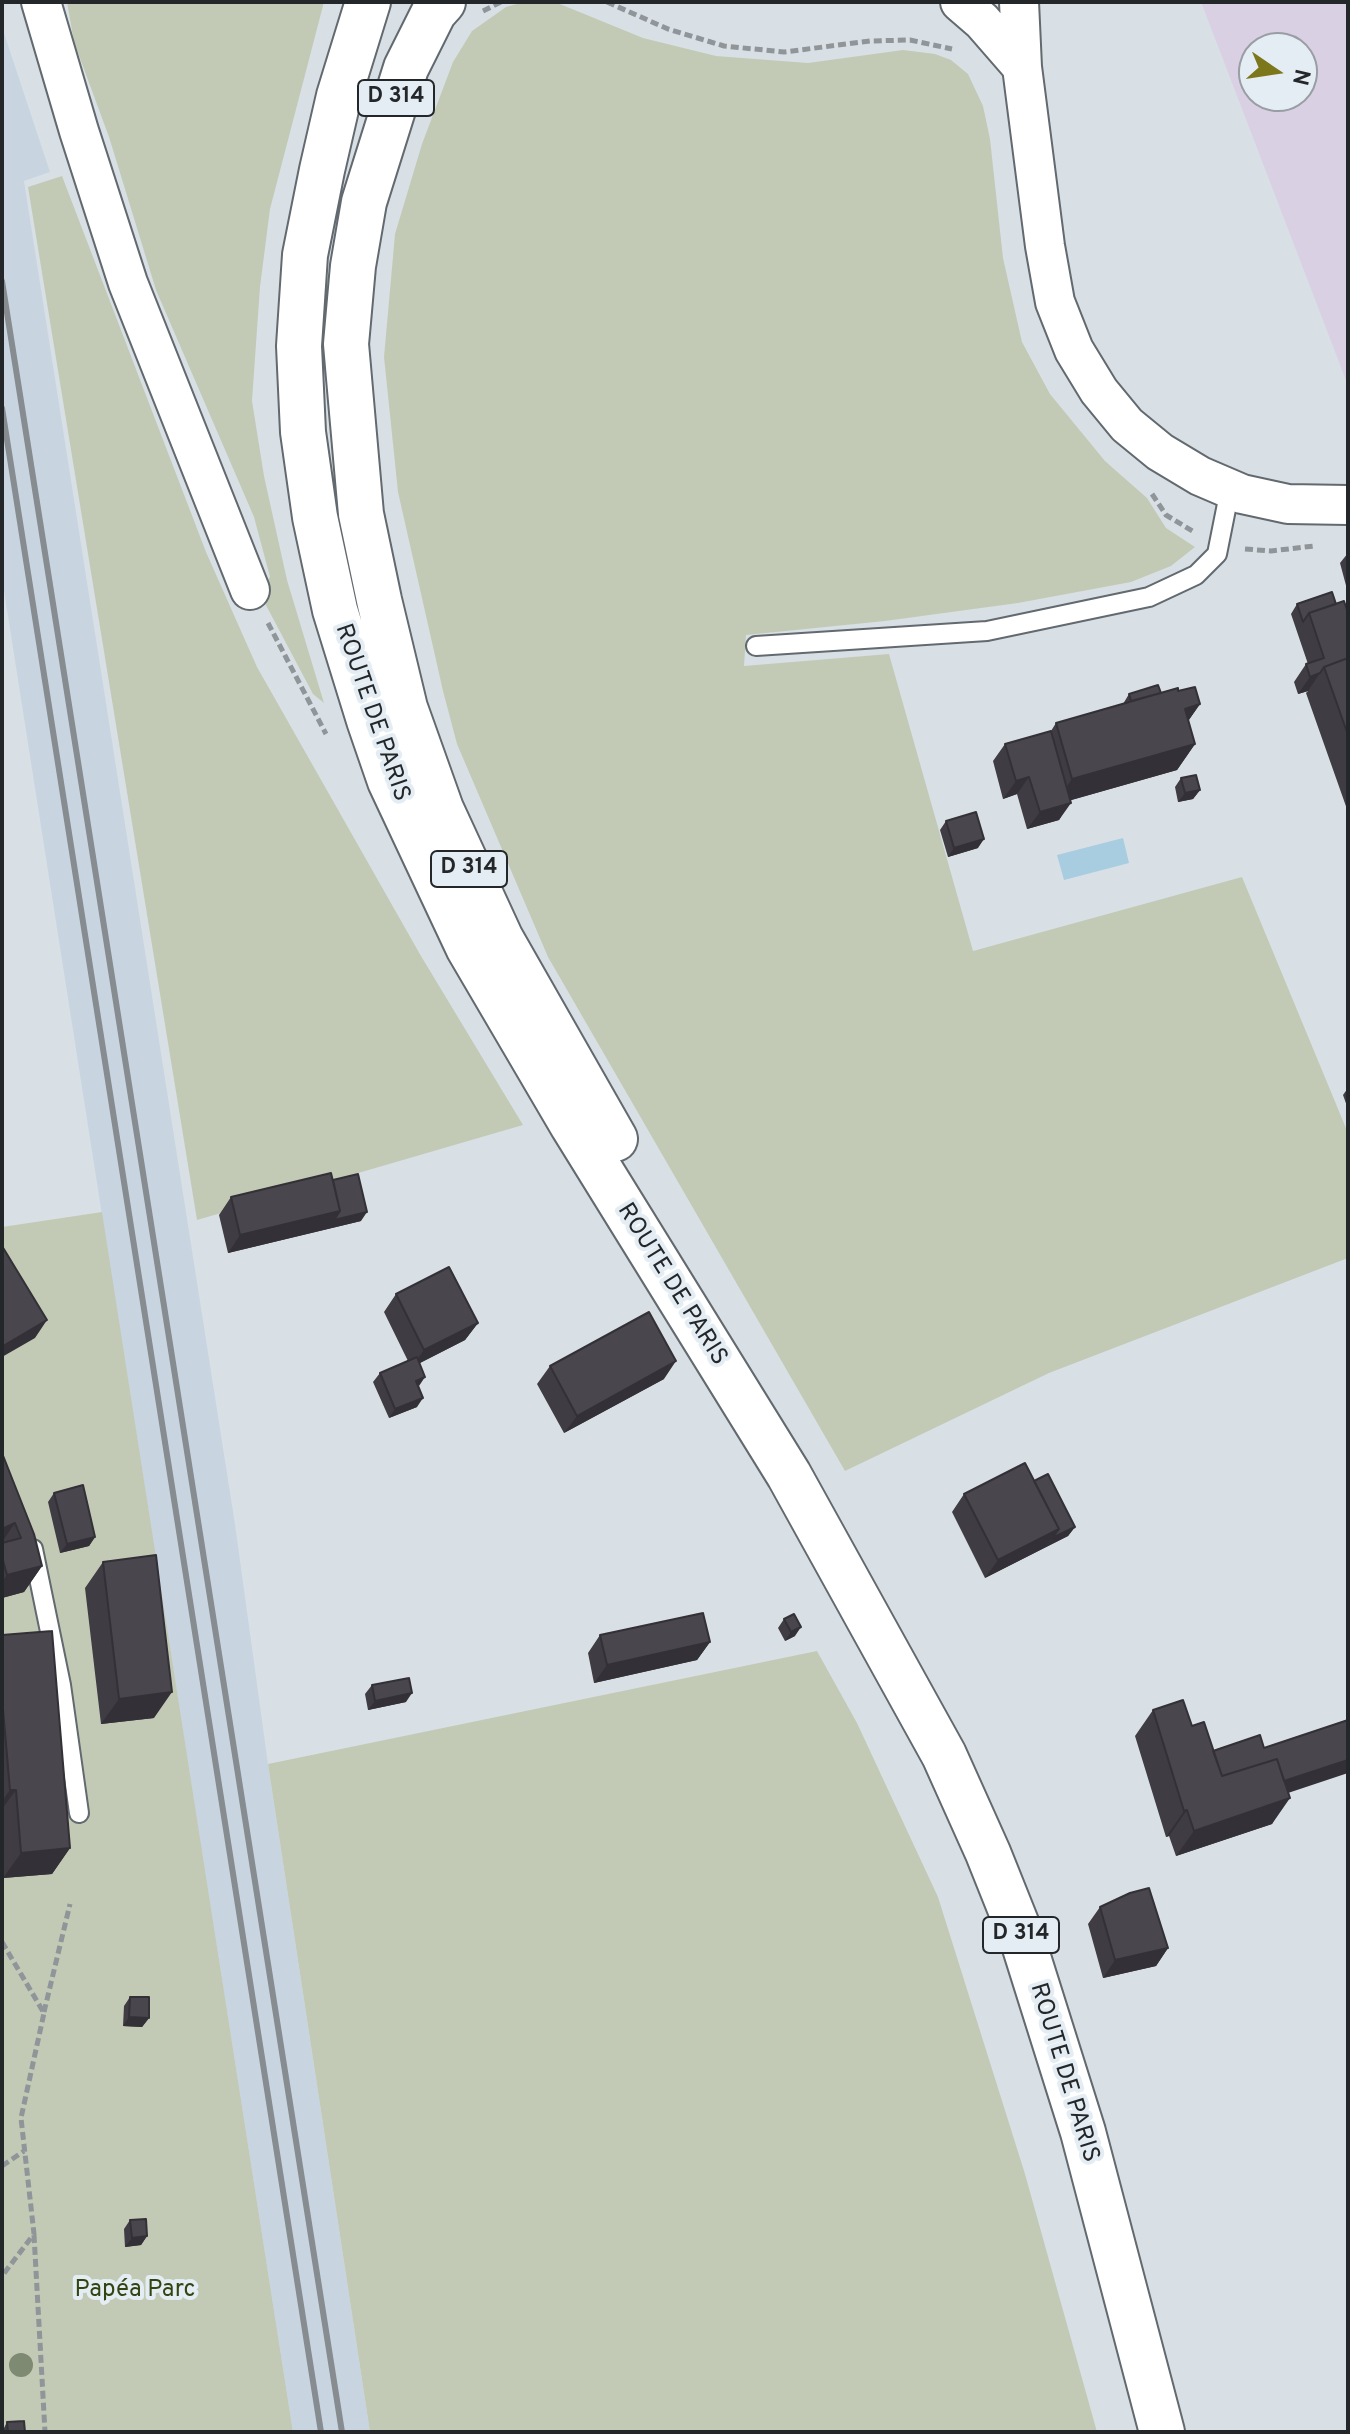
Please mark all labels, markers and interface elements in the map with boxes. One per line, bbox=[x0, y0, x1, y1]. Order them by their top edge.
north arrow bbox=[1238, 32, 1318, 112]
text: N bbox=[1285, 66, 1315, 88]
road number: D 314 bbox=[358, 80, 434, 116]
street label: ROUTE DE PARIS bbox=[327, 620, 415, 806]
road number: D 314 bbox=[431, 851, 507, 887]
street label: ROUTE DE PARIS bbox=[610, 1199, 732, 1371]
road number: D 314 bbox=[983, 1917, 1059, 1953]
street label: ROUTE DE PARIS bbox=[1022, 1980, 1104, 2166]
park label: Papéa Parc bbox=[74, 2277, 196, 2305]

